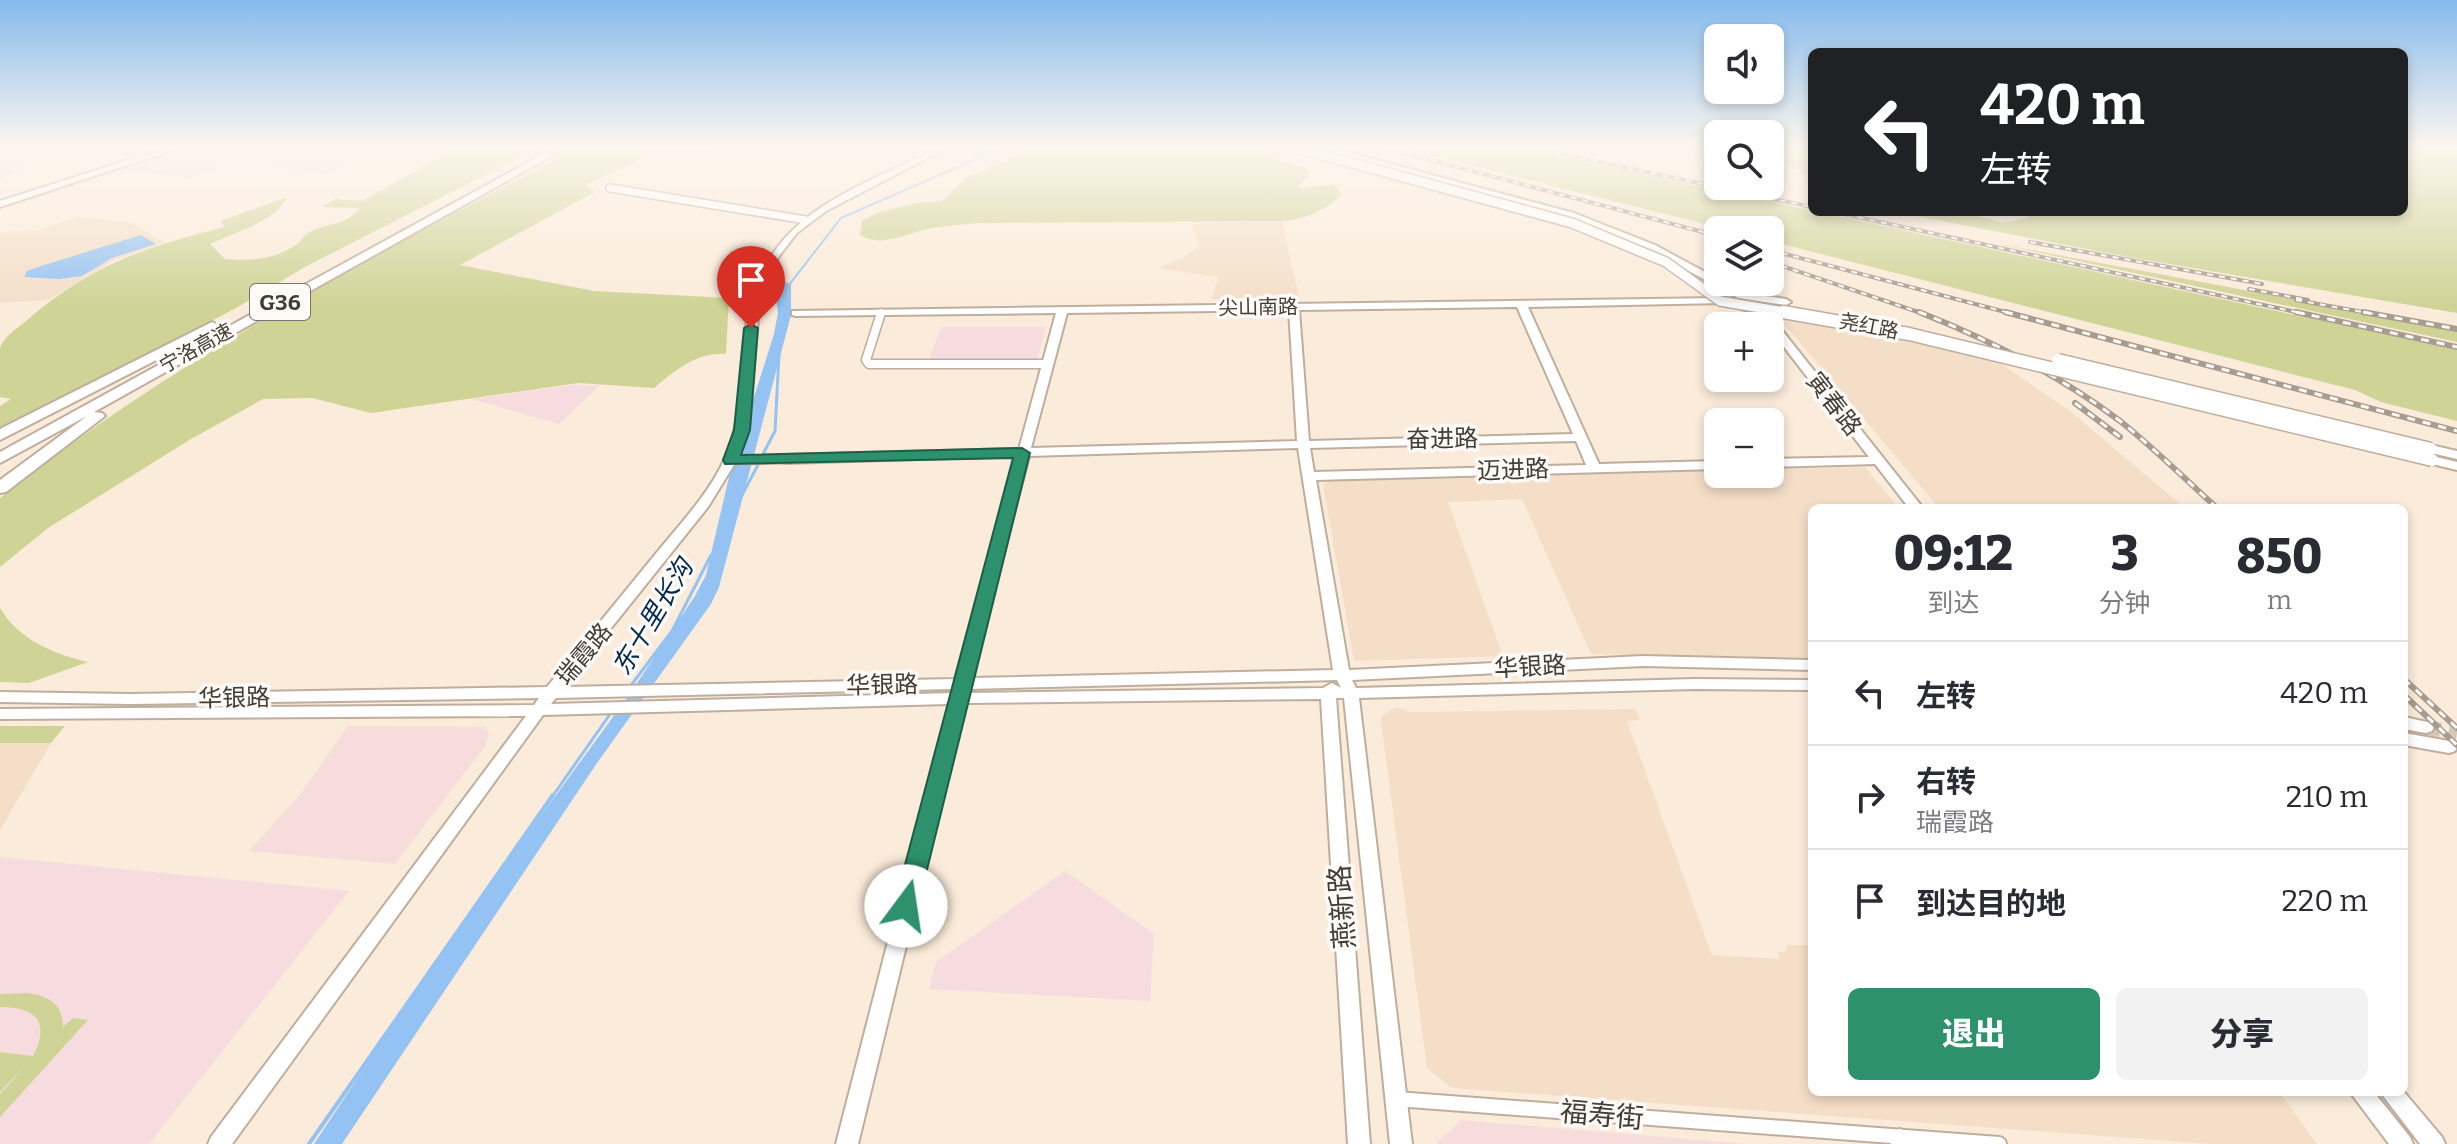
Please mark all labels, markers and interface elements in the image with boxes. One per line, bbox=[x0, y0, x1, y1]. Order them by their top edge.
map controls bbox=[1704, 24, 1784, 488]
button: sound bbox=[1704, 24, 1784, 104]
text: 420 m bbox=[1980, 72, 2145, 139]
icon: left bbox=[1848, 80, 1952, 184]
button: search bbox=[1704, 120, 1784, 200]
text: 左转 bbox=[1980, 148, 2052, 192]
button: layers bbox=[1704, 216, 1784, 296]
pin bbox=[717, 246, 785, 328]
icon: arrive bbox=[729, 258, 773, 302]
road number: G36 bbox=[250, 284, 310, 320]
street label: 尖山南路 bbox=[1218, 294, 1298, 320]
street label: 尧红路 bbox=[1837, 308, 1901, 344]
button: + bbox=[1704, 312, 1784, 392]
street label: 宁洛高速 bbox=[155, 318, 237, 378]
street label: 寅春路 bbox=[1801, 367, 1867, 441]
button: − bbox=[1704, 408, 1784, 488]
street label: 奋进路 bbox=[1406, 424, 1478, 454]
street label: 迈进路 bbox=[1477, 455, 1549, 485]
text: 09:12 bbox=[1894, 525, 2013, 583]
text: 3 bbox=[2111, 525, 2139, 583]
text: 850 bbox=[2237, 528, 2322, 586]
water label: 东十里长沟 bbox=[606, 551, 701, 681]
text: m bbox=[2267, 585, 2292, 616]
text: 到达 bbox=[1927, 588, 1979, 619]
text: 分钟 bbox=[2099, 588, 2151, 619]
street label: 瑞霞路 bbox=[550, 617, 618, 691]
street label: 华银路 bbox=[1493, 651, 1567, 683]
street label: 华银路 bbox=[846, 670, 918, 700]
icon: left bbox=[1848, 671, 1892, 715]
text: 420 m bbox=[2280, 675, 2368, 711]
text: 左转 bbox=[1916, 678, 1976, 714]
street label: 华银路 bbox=[198, 683, 270, 713]
text: 右转 bbox=[1916, 764, 1976, 800]
icon: right bbox=[1848, 775, 1892, 819]
text: 210 m bbox=[2286, 779, 2368, 815]
text: 瑞霞路 bbox=[1916, 807, 1994, 838]
position arrow bbox=[864, 864, 948, 948]
street label: 燕新路 bbox=[1323, 864, 1361, 950]
icon: arrive bbox=[1848, 879, 1892, 923]
text: 220 m bbox=[2282, 883, 2368, 919]
text: 到达目的地 bbox=[1916, 886, 2066, 922]
button: 退出 bbox=[1848, 988, 2100, 1080]
button: 分享 bbox=[2116, 988, 2368, 1080]
street label: 福寿街 bbox=[1559, 1095, 1645, 1135]

